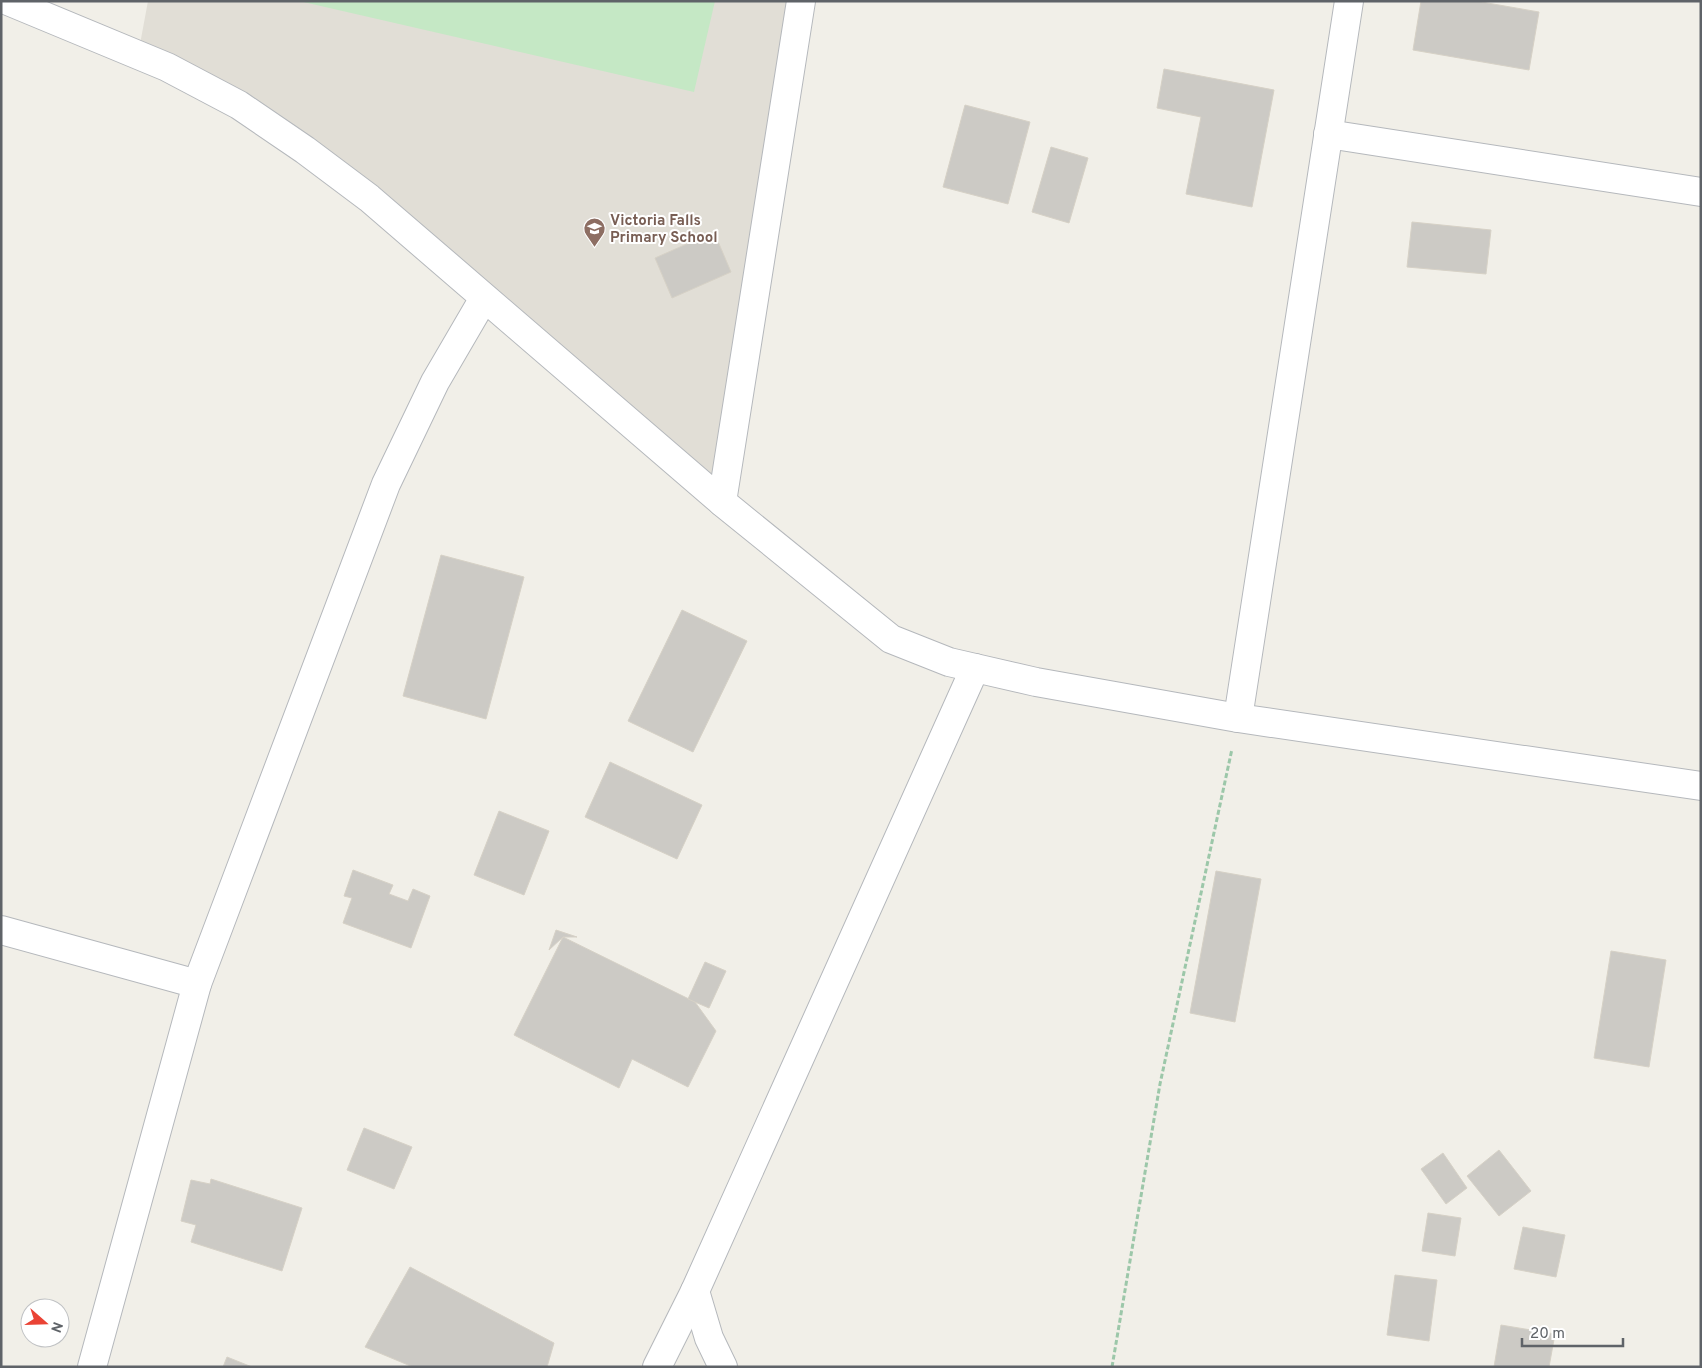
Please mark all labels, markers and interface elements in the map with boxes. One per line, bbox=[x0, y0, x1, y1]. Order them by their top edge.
place label: Victoria Falls Primary School bbox=[610, 212, 718, 248]
school or university icon: Victoria Falls Primary School bbox=[582, 217, 606, 248]
north arrow bbox=[20, 1298, 70, 1348]
scale bar bbox=[1522, 1316, 1623, 1348]
text: N bbox=[46, 1319, 66, 1335]
text: 20 m bbox=[1530, 1325, 1565, 1344]

